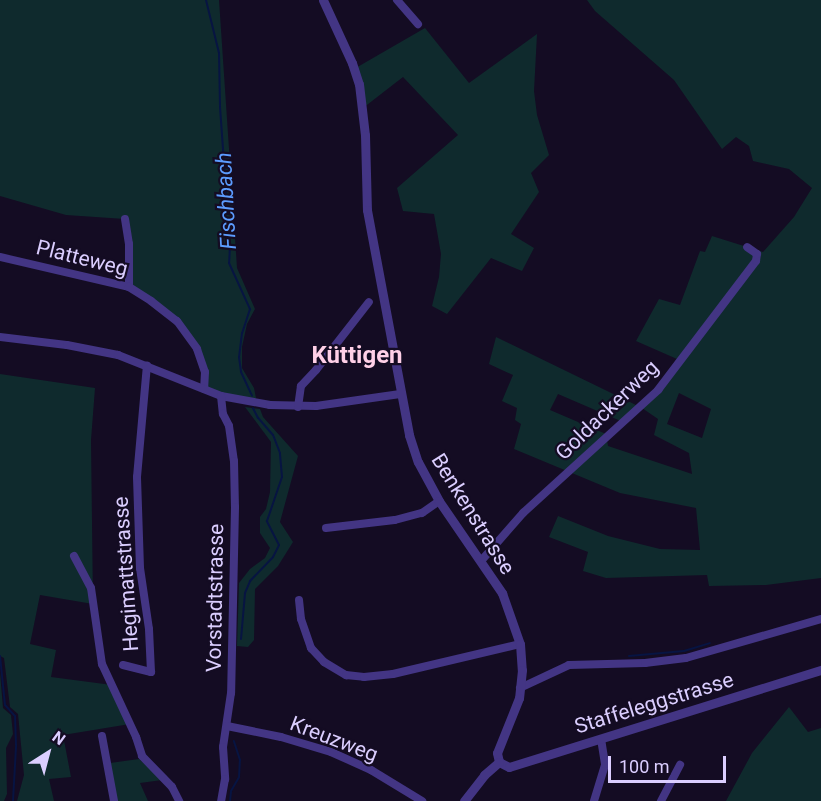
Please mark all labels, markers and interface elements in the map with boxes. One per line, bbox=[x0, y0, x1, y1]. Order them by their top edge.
water label: Fischbach bbox=[210, 152, 242, 250]
street label: Platteweg bbox=[34, 234, 130, 282]
district label: Küttigen bbox=[311, 342, 403, 370]
street label: Goldackerweg bbox=[550, 355, 664, 465]
street label: Benkenstrasse bbox=[426, 449, 520, 579]
street label: Hegimattstrasse bbox=[108, 496, 144, 652]
street label: Vorstadtstrasse bbox=[201, 524, 229, 672]
street label: Staffeleggstrasse bbox=[572, 667, 736, 739]
street label: Kreuzweg bbox=[287, 711, 381, 767]
north arrow bbox=[18, 723, 78, 783]
text: N bbox=[49, 727, 69, 749]
scale bar bbox=[611, 744, 730, 782]
text: 100 m bbox=[619, 756, 670, 777]

